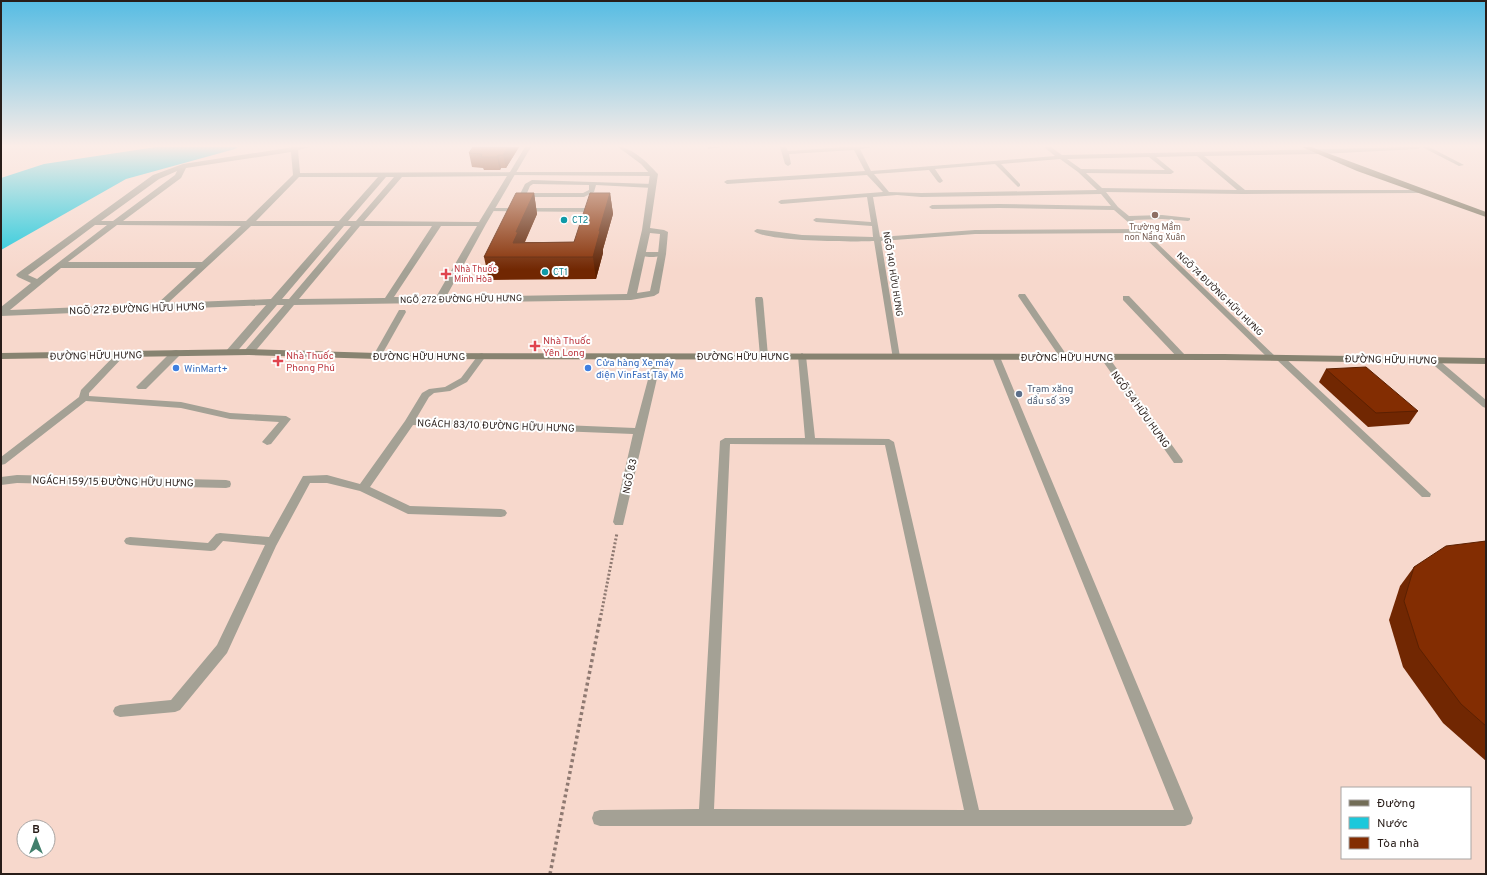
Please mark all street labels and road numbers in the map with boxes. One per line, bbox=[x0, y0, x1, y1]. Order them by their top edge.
street label: NGÕ 140 HỮU HƯNG bbox=[880, 231, 906, 317]
street label: NGÕ 74 ĐƯỜNG HỮU HƯNG bbox=[1174, 249, 1266, 339]
street label: NGÕ 272 ĐƯỜNG HỮU HƯNG bbox=[400, 292, 522, 306]
street label: NGÕ 272 ĐƯỜNG HỮU HƯNG bbox=[69, 301, 205, 318]
street label: ĐƯỜNG HỮU HƯNG bbox=[50, 349, 143, 364]
street label: ĐƯỜNG HỮU HƯNG bbox=[373, 351, 465, 364]
street label: ĐƯỜNG HỮU HƯNG bbox=[697, 351, 789, 364]
street label: ĐƯỜNG HỮU HƯNG bbox=[1021, 352, 1113, 365]
street label: ĐƯỜNG HỮU HƯNG bbox=[1345, 353, 1437, 368]
street label: NGÕ 54 HỮU HƯNG bbox=[1108, 369, 1172, 451]
street label: NGÁCH 83/10 ĐƯỜNG HỮU HƯNG bbox=[417, 417, 575, 436]
street label: NGÕ 83 bbox=[620, 457, 641, 495]
street label: NGÁCH 159/15 ĐƯỜNG HỮU HƯNG bbox=[32, 475, 194, 490]

